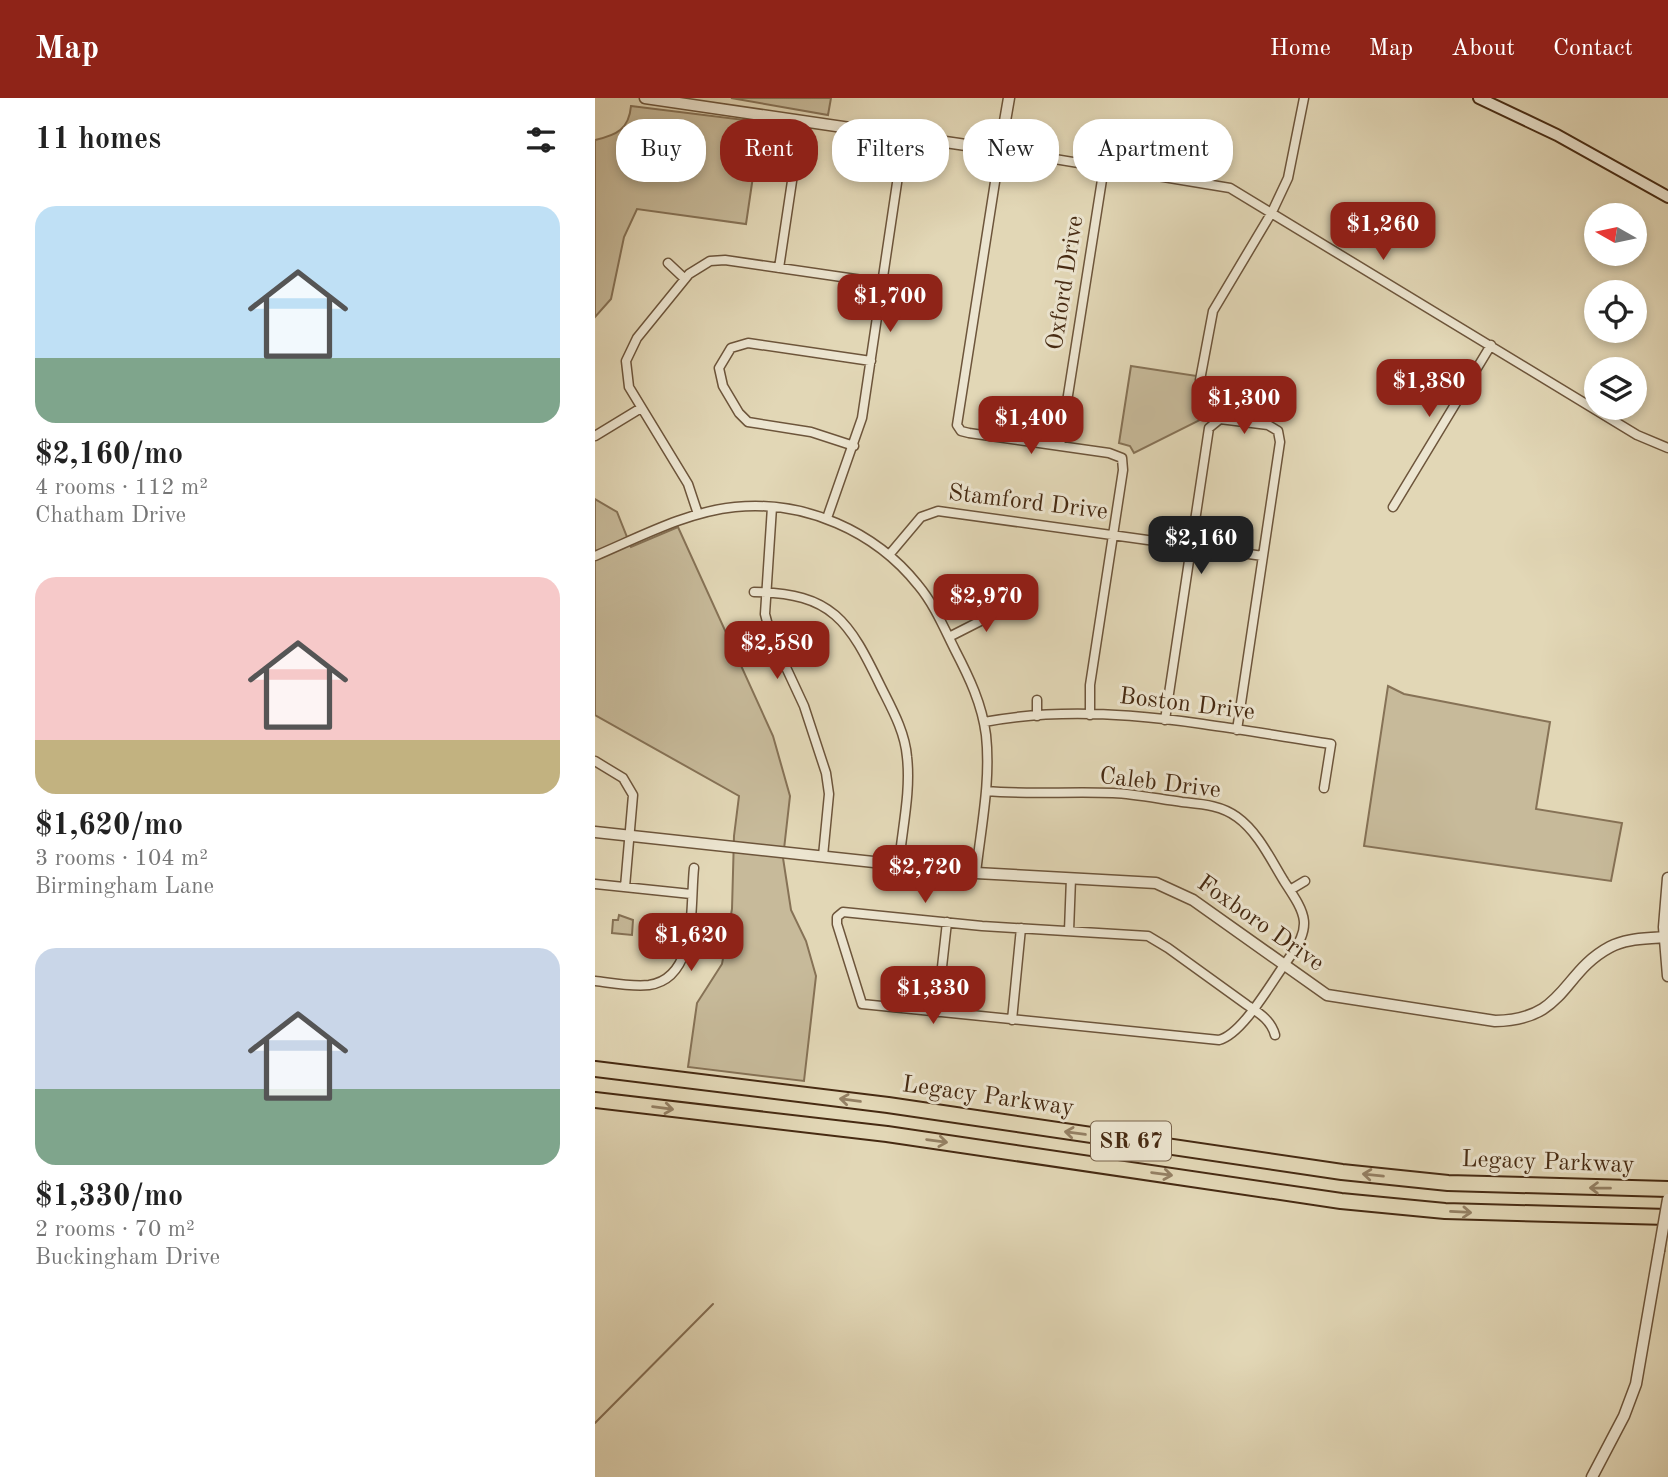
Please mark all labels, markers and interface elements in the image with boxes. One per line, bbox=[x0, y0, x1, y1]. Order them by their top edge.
text: Map bbox=[35, 33, 99, 66]
text: Home bbox=[1270, 37, 1331, 61]
text: Map bbox=[1369, 37, 1413, 61]
text: About bbox=[1451, 37, 1515, 61]
text: Contact bbox=[1553, 37, 1633, 61]
chip: Buy bbox=[616, 119, 706, 182]
chip: Rent bbox=[720, 119, 818, 182]
chip: Filters bbox=[832, 119, 949, 182]
chip: New bbox=[963, 119, 1059, 182]
chip: Apartment bbox=[1073, 119, 1233, 182]
icon: filters bbox=[522, 121, 560, 159]
text: 11 homes bbox=[35, 125, 161, 155]
pin: $1,260 bbox=[1326, 202, 1440, 262]
north arrow bbox=[1584, 203, 1647, 266]
map controls bbox=[1584, 203, 1647, 420]
text: $1,260 bbox=[1346, 213, 1420, 236]
street label: Oxford Drive bbox=[1044, 214, 1088, 352]
icon: home bbox=[235, 251, 361, 377]
pin: $1,700 bbox=[833, 274, 947, 334]
button: locate bbox=[1584, 280, 1647, 343]
text: $1,700 bbox=[853, 285, 927, 308]
button: layers bbox=[1584, 357, 1647, 420]
pin: $1,380 bbox=[1372, 360, 1486, 419]
text: $1,380 bbox=[1392, 370, 1466, 393]
pin: $1,300 bbox=[1187, 376, 1301, 436]
text: $1,300 bbox=[1207, 387, 1281, 410]
pin: $1,400 bbox=[974, 396, 1088, 456]
text: $1,400 bbox=[994, 407, 1068, 430]
text: $2,160/mo bbox=[35, 440, 183, 470]
text: 4 rooms · 112 m² bbox=[35, 476, 208, 499]
street label: Stamford Drive bbox=[947, 481, 1109, 525]
text: Chatham Drive bbox=[35, 504, 186, 527]
pin: $2,160 bbox=[1144, 517, 1258, 576]
text: $2,160 bbox=[1164, 527, 1238, 550]
pin: $2,970 bbox=[929, 574, 1043, 634]
text: $2,970 bbox=[949, 585, 1023, 608]
icon: home bbox=[235, 622, 361, 748]
pin: $2,580 bbox=[720, 622, 834, 681]
text: $2,580 bbox=[740, 632, 814, 655]
street label: Boston Drive bbox=[1118, 685, 1256, 725]
street label: Caleb Drive bbox=[1098, 765, 1222, 803]
text: $1,620/mo bbox=[35, 811, 183, 841]
pin: $2,720 bbox=[868, 846, 982, 905]
text: 3 rooms · 104 m² bbox=[35, 847, 208, 870]
text: $2,720 bbox=[888, 856, 962, 879]
street label: Foxboro Drive bbox=[1192, 872, 1328, 976]
text: Birmingham Lane bbox=[35, 875, 214, 898]
pin: $1,620 bbox=[634, 914, 748, 973]
text: $1,620 bbox=[654, 924, 728, 947]
pin: $1,330 bbox=[876, 967, 990, 1026]
text: $1,330 bbox=[896, 977, 970, 1000]
icon: home bbox=[235, 993, 361, 1119]
street label: Legacy Parkway bbox=[901, 1073, 1076, 1121]
one-way arrow bbox=[839, 1094, 861, 1107]
one-way arrow bbox=[651, 1101, 674, 1114]
road number: SR 67 bbox=[1091, 1122, 1171, 1160]
one-way arrow bbox=[1064, 1126, 1087, 1139]
one-way arrow bbox=[925, 1135, 948, 1148]
street label: Legacy Parkway bbox=[1461, 1148, 1635, 1178]
one-way arrow bbox=[1150, 1168, 1173, 1181]
one-way arrow bbox=[1362, 1168, 1385, 1181]
one-way arrow bbox=[1589, 1181, 1612, 1195]
text: $1,330/mo bbox=[35, 1182, 183, 1212]
one-way arrow bbox=[1449, 1206, 1472, 1219]
text: 2 rooms · 70 m² bbox=[35, 1218, 195, 1241]
text: Buckingham Drive bbox=[35, 1246, 220, 1269]

